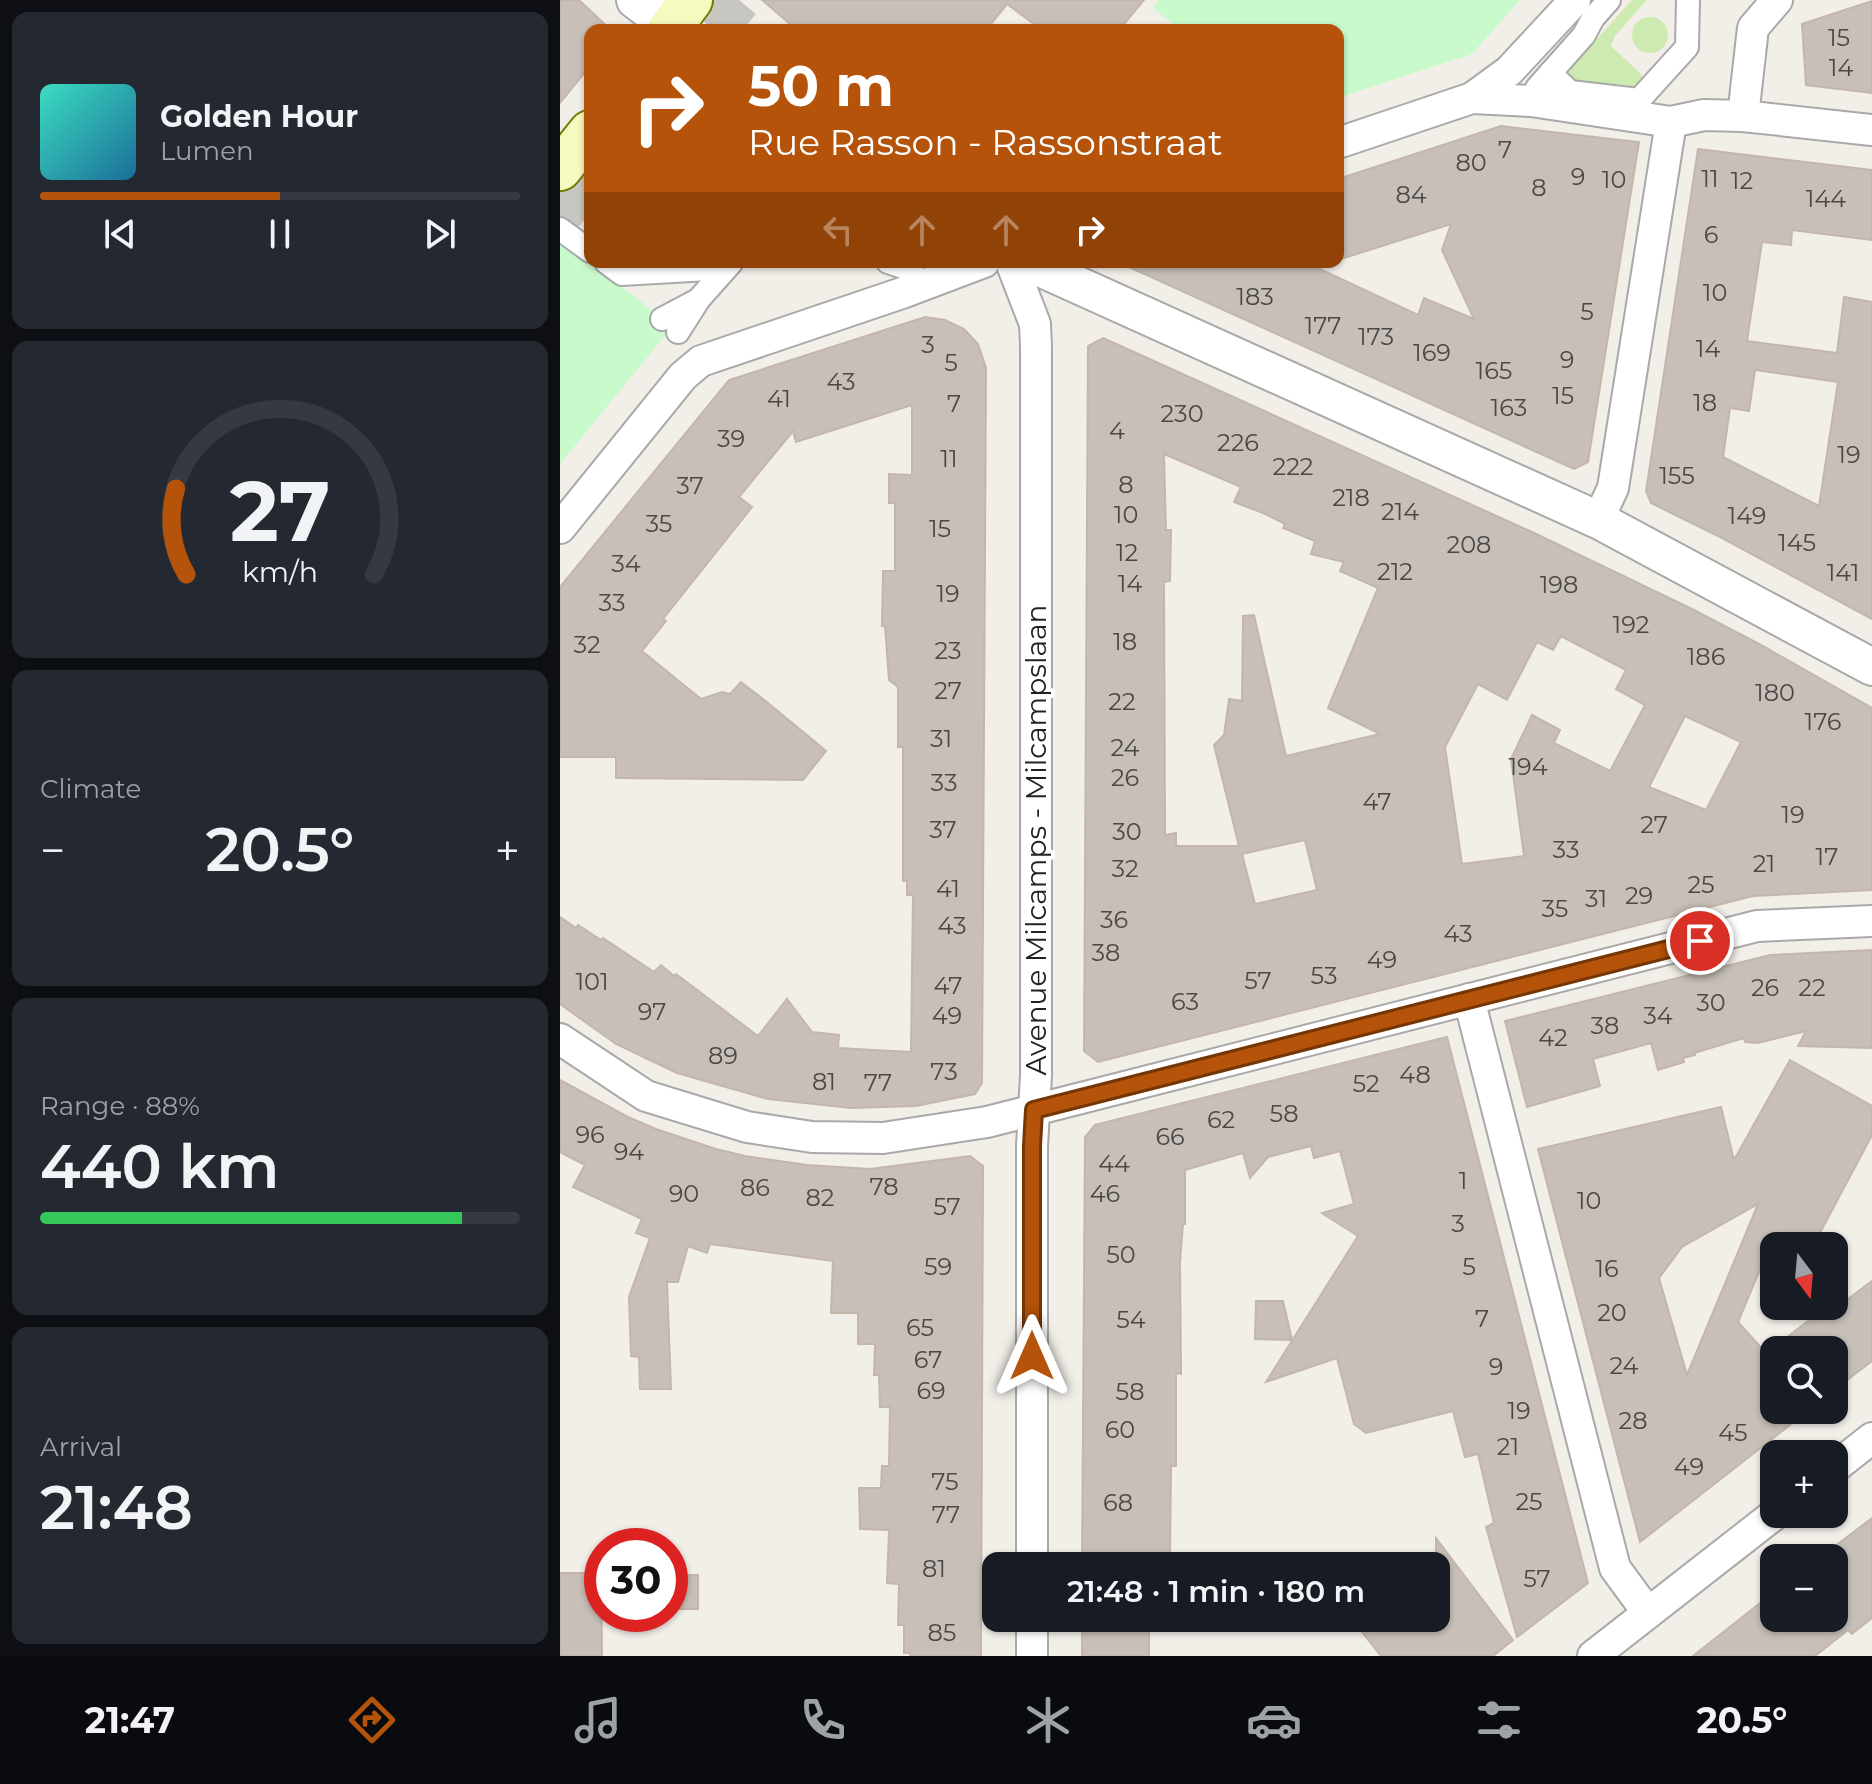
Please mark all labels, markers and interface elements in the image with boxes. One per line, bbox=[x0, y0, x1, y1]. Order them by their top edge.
house number: 15 bbox=[1828, 23, 1850, 52]
text: 50 m bbox=[748, 52, 894, 120]
house number: 14 bbox=[1829, 53, 1853, 82]
icon: right bbox=[616, 56, 720, 160]
text: Golden Hour bbox=[160, 98, 358, 135]
text: Rue Rasson - Rassonstraat bbox=[748, 120, 1223, 164]
text: Lumen bbox=[160, 135, 253, 167]
house number: 7 bbox=[1498, 135, 1512, 164]
house number: 80 bbox=[1455, 148, 1487, 177]
house number: 9 bbox=[1571, 162, 1585, 191]
house number: 11 bbox=[1701, 164, 1719, 193]
house number: 10 bbox=[1602, 165, 1626, 194]
house number: 12 bbox=[1731, 166, 1753, 195]
house number: 8 bbox=[1531, 173, 1547, 202]
house number: 84 bbox=[1395, 180, 1427, 209]
house number: 144 bbox=[1806, 184, 1846, 213]
icon: left bbox=[816, 208, 860, 252]
icon: ahead bbox=[900, 208, 944, 252]
icon: ahead bbox=[984, 208, 1028, 252]
icon: right bbox=[1068, 208, 1112, 252]
icon: previous bbox=[98, 212, 142, 256]
icon: pause bbox=[258, 212, 302, 256]
icon: next bbox=[418, 212, 462, 256]
house number: 6 bbox=[1704, 220, 1718, 249]
house number: 10 bbox=[1703, 278, 1727, 307]
house number: 183 bbox=[1236, 282, 1274, 311]
house number: 5 bbox=[1580, 297, 1594, 326]
house number: 177 bbox=[1305, 311, 1341, 340]
house number: 173 bbox=[1358, 322, 1394, 351]
house number: 3 bbox=[921, 330, 935, 359]
house number: 14 bbox=[1696, 334, 1720, 363]
house number: 169 bbox=[1413, 338, 1451, 367]
house number: 9 bbox=[1560, 345, 1574, 374]
house number: 5 bbox=[944, 348, 958, 377]
house number: 165 bbox=[1476, 356, 1512, 385]
house number: 43 bbox=[826, 367, 856, 396]
house number: 15 bbox=[1552, 381, 1574, 410]
house number: 41 bbox=[767, 384, 791, 413]
house number: 18 bbox=[1693, 388, 1717, 417]
house number: 7 bbox=[947, 389, 961, 418]
house number: 163 bbox=[1491, 393, 1527, 422]
house number: 230 bbox=[1160, 399, 1204, 428]
house number: 4 bbox=[1109, 416, 1125, 445]
house number: 39 bbox=[717, 424, 745, 453]
house number: 226 bbox=[1217, 428, 1259, 457]
house number: 19 bbox=[1837, 440, 1861, 469]
house number: 11 bbox=[940, 444, 958, 473]
house number: 222 bbox=[1273, 452, 1313, 481]
text: 27 bbox=[230, 460, 330, 562]
house number: 155 bbox=[1659, 461, 1695, 490]
house number: 8 bbox=[1118, 470, 1134, 499]
house number: 37 bbox=[676, 471, 704, 500]
house number: 218 bbox=[1332, 483, 1370, 512]
house number: 214 bbox=[1381, 497, 1419, 526]
house number: 10 bbox=[1114, 500, 1138, 529]
house number: 149 bbox=[1728, 501, 1766, 530]
house number: 35 bbox=[646, 509, 672, 538]
house number: 15 bbox=[929, 514, 951, 543]
house number: 145 bbox=[1778, 528, 1816, 557]
house number: 208 bbox=[1447, 530, 1491, 559]
house number: 12 bbox=[1116, 538, 1138, 567]
house number: 34 bbox=[611, 549, 641, 578]
text: km/h bbox=[242, 554, 318, 589]
house number: 212 bbox=[1377, 557, 1413, 586]
house number: 141 bbox=[1827, 558, 1859, 587]
house number: 14 bbox=[1118, 569, 1142, 598]
house number: 198 bbox=[1540, 570, 1578, 599]
house number: 19 bbox=[936, 579, 960, 608]
house number: 33 bbox=[599, 588, 625, 617]
street label: Avenue Milcamps - Milcampslaan bbox=[1019, 605, 1053, 1075]
house number: 192 bbox=[1613, 610, 1649, 639]
house number: 18 bbox=[1113, 627, 1137, 656]
house number: 32 bbox=[573, 630, 601, 659]
house number: 23 bbox=[934, 636, 962, 665]
house number: 186 bbox=[1687, 642, 1725, 671]
house number: 27 bbox=[934, 676, 962, 705]
house number: 180 bbox=[1755, 678, 1795, 707]
house number: 22 bbox=[1108, 687, 1136, 716]
house number: 176 bbox=[1805, 707, 1841, 736]
house number: 31 bbox=[930, 724, 952, 753]
house number: 24 bbox=[1111, 733, 1140, 762]
house number: 194 bbox=[1508, 752, 1548, 781]
house number: 26 bbox=[1111, 763, 1139, 792]
house number: 33 bbox=[931, 768, 957, 797]
text: Climate bbox=[40, 773, 141, 805]
house number: 47 bbox=[1363, 787, 1391, 816]
house number: 19 bbox=[1781, 800, 1805, 829]
house number: 27 bbox=[1640, 810, 1668, 839]
text: 20.5° bbox=[206, 813, 354, 886]
house number: 37 bbox=[929, 815, 957, 844]
house number: 30 bbox=[1112, 817, 1142, 846]
text: − bbox=[40, 823, 65, 877]
text: + bbox=[495, 823, 520, 877]
house number: 33 bbox=[1553, 835, 1579, 864]
house number: 17 bbox=[1816, 842, 1838, 871]
house number: 21 bbox=[1753, 849, 1775, 878]
house number: 32 bbox=[1111, 854, 1139, 883]
house number: 25 bbox=[1687, 870, 1715, 899]
house number: 41 bbox=[936, 874, 960, 903]
house number: 29 bbox=[1625, 881, 1653, 910]
house number: 31 bbox=[1585, 884, 1607, 913]
house number: 35 bbox=[1542, 894, 1568, 923]
house number: 36 bbox=[1100, 905, 1128, 934]
pin bbox=[1666, 907, 1734, 975]
house number: 43 bbox=[937, 911, 967, 940]
house number: 43 bbox=[1443, 919, 1473, 948]
icon: arrive bbox=[1678, 919, 1722, 963]
house number: 38 bbox=[1092, 938, 1120, 967]
house number: 49 bbox=[1367, 945, 1397, 974]
house number: 53 bbox=[1311, 961, 1338, 990]
house number: 57 bbox=[1244, 966, 1272, 995]
house number: 101 bbox=[575, 967, 609, 996]
house number: 47 bbox=[934, 971, 962, 1000]
house number: 26 bbox=[1751, 973, 1779, 1002]
house number: 22 bbox=[1798, 973, 1826, 1002]
house number: 63 bbox=[1171, 987, 1199, 1016]
house number: 30 bbox=[1696, 988, 1726, 1017]
house number: 97 bbox=[638, 997, 666, 1026]
house number: 49 bbox=[932, 1001, 962, 1030]
house number: 34 bbox=[1643, 1001, 1673, 1030]
house number: 38 bbox=[1591, 1011, 1619, 1040]
house number: 42 bbox=[1538, 1023, 1568, 1052]
house number: 89 bbox=[708, 1041, 738, 1070]
house number: 73 bbox=[930, 1057, 958, 1086]
house number: 48 bbox=[1399, 1060, 1431, 1089]
house number: 81 bbox=[812, 1067, 836, 1096]
house number: 77 bbox=[864, 1068, 892, 1097]
house number: 52 bbox=[1352, 1069, 1380, 1098]
text: Range · 88% bbox=[40, 1090, 200, 1122]
house number: 58 bbox=[1270, 1099, 1298, 1128]
house number: 62 bbox=[1207, 1105, 1235, 1134]
house number: 96 bbox=[575, 1120, 605, 1149]
house number: 66 bbox=[1155, 1122, 1185, 1151]
text: 440 km bbox=[40, 1130, 279, 1203]
house number: 94 bbox=[614, 1137, 644, 1166]
house number: 44 bbox=[1098, 1149, 1130, 1178]
house number: 1 bbox=[1459, 1166, 1467, 1195]
house number: 78 bbox=[870, 1172, 899, 1201]
house number: 86 bbox=[740, 1173, 770, 1202]
house number: 90 bbox=[669, 1179, 699, 1208]
house number: 46 bbox=[1090, 1179, 1120, 1208]
house number: 82 bbox=[806, 1183, 834, 1212]
house number: 10 bbox=[1577, 1186, 1601, 1215]
house number: 57 bbox=[933, 1192, 961, 1221]
house number: 3 bbox=[1451, 1209, 1465, 1238]
north arrow bbox=[1760, 1232, 1848, 1320]
map controls bbox=[1760, 1232, 1848, 1632]
house number: 50 bbox=[1106, 1240, 1136, 1269]
house number: 59 bbox=[924, 1252, 952, 1281]
house number: 5 bbox=[1462, 1252, 1476, 1281]
house number: 16 bbox=[1595, 1254, 1619, 1283]
house number: 20 bbox=[1597, 1298, 1627, 1327]
house number: 7 bbox=[1475, 1304, 1489, 1333]
house number: 54 bbox=[1116, 1305, 1146, 1334]
house number: 65 bbox=[906, 1313, 934, 1342]
position arrow bbox=[990, 1314, 1074, 1398]
button: search bbox=[1760, 1336, 1848, 1424]
house number: 67 bbox=[914, 1345, 942, 1374]
house number: 24 bbox=[1610, 1351, 1639, 1380]
house number: 9 bbox=[1489, 1352, 1503, 1381]
house number: 69 bbox=[916, 1376, 946, 1405]
house number: 58 bbox=[1116, 1377, 1144, 1406]
house number: 19 bbox=[1507, 1396, 1531, 1425]
house number: 28 bbox=[1619, 1406, 1647, 1435]
house number: 60 bbox=[1105, 1415, 1135, 1444]
house number: 45 bbox=[1718, 1418, 1748, 1447]
text: Arrival bbox=[40, 1431, 122, 1463]
house number: 21 bbox=[1497, 1432, 1519, 1461]
button: + bbox=[1760, 1440, 1848, 1528]
house number: 49 bbox=[1674, 1452, 1704, 1481]
house number: 75 bbox=[931, 1467, 959, 1496]
text: 21:48 bbox=[40, 1471, 193, 1544]
house number: 25 bbox=[1515, 1487, 1543, 1516]
house number: 68 bbox=[1103, 1488, 1133, 1517]
house number: 77 bbox=[932, 1500, 960, 1529]
speed limit sign: 30 bbox=[584, 1528, 688, 1632]
button: − bbox=[1760, 1544, 1848, 1632]
house number: 81 bbox=[922, 1554, 946, 1583]
house number: 57 bbox=[1523, 1564, 1551, 1593]
text: 21:48 · 1 min · 180 m bbox=[1067, 1573, 1365, 1610]
house number: 85 bbox=[928, 1618, 956, 1647]
icon: directions bbox=[344, 1692, 400, 1748]
icon: music bbox=[570, 1692, 626, 1748]
icon: phone bbox=[795, 1692, 851, 1748]
icon: climate bbox=[1020, 1692, 1076, 1748]
icon: car bbox=[1246, 1692, 1302, 1748]
icon: filters bbox=[1471, 1692, 1527, 1748]
text: 21:47 bbox=[85, 1698, 175, 1742]
text: 20.5° bbox=[1696, 1698, 1787, 1742]

